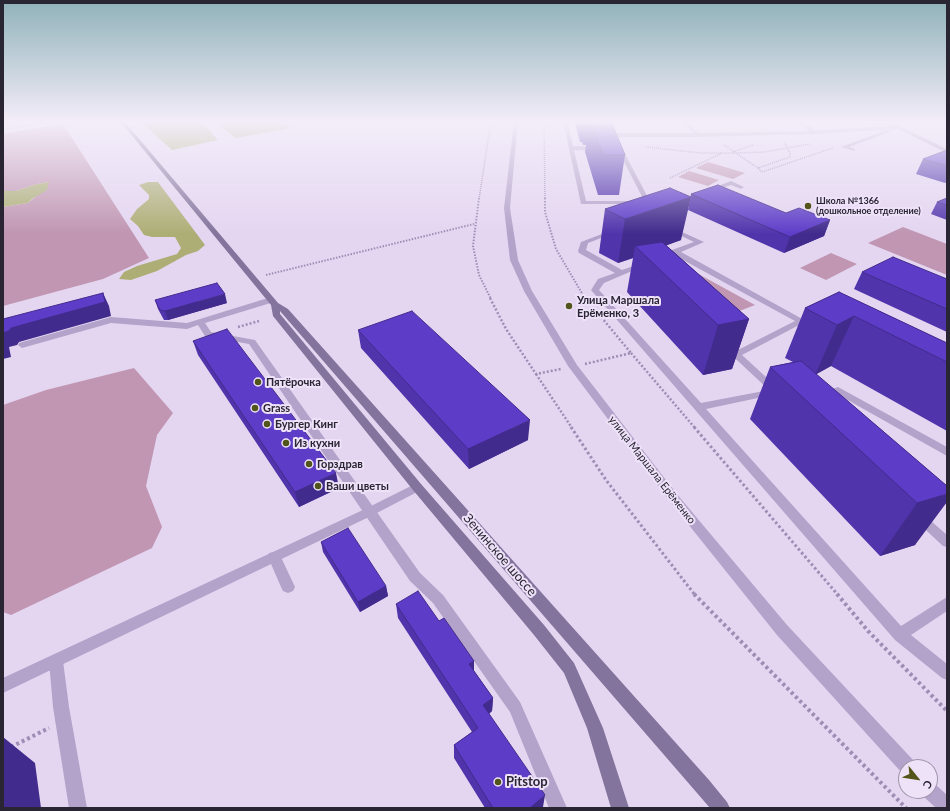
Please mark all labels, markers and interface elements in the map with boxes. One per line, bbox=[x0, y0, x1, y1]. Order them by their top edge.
place label: Школа №1366 (дошкольное отделение) bbox=[816, 196, 921, 217]
marker: Школа №1366 (дошкольное отделение) bbox=[803, 201, 813, 211]
place label: Улица Маршала Ерёменко, 3 bbox=[577, 293, 660, 319]
marker: Улица Маршала Ерёменко, 3 bbox=[564, 301, 574, 311]
place label: Пятёрочка bbox=[266, 375, 321, 389]
marker: Пятёрочка bbox=[253, 377, 263, 387]
place label: Grass bbox=[263, 401, 290, 415]
marker: Grass bbox=[250, 403, 260, 413]
street label: улица Маршала Ерёменко bbox=[606, 413, 698, 527]
place label: Бургер Кинг bbox=[275, 417, 338, 431]
marker: Бургер Кинг bbox=[262, 419, 272, 429]
place label: Из кухни bbox=[294, 436, 340, 450]
marker: Из кухни bbox=[281, 438, 291, 448]
place label: Горздрав bbox=[317, 457, 363, 471]
marker: Горздрав bbox=[304, 459, 314, 469]
place label: Ваши цветы bbox=[326, 479, 389, 493]
marker: Ваши цветы bbox=[313, 481, 323, 491]
street label: Зенинское шоссе bbox=[460, 511, 540, 599]
north arrow bbox=[898, 759, 938, 799]
place label: Pitstop bbox=[506, 774, 548, 790]
marker: Pitstop bbox=[493, 777, 503, 787]
text: С bbox=[921, 778, 935, 791]

